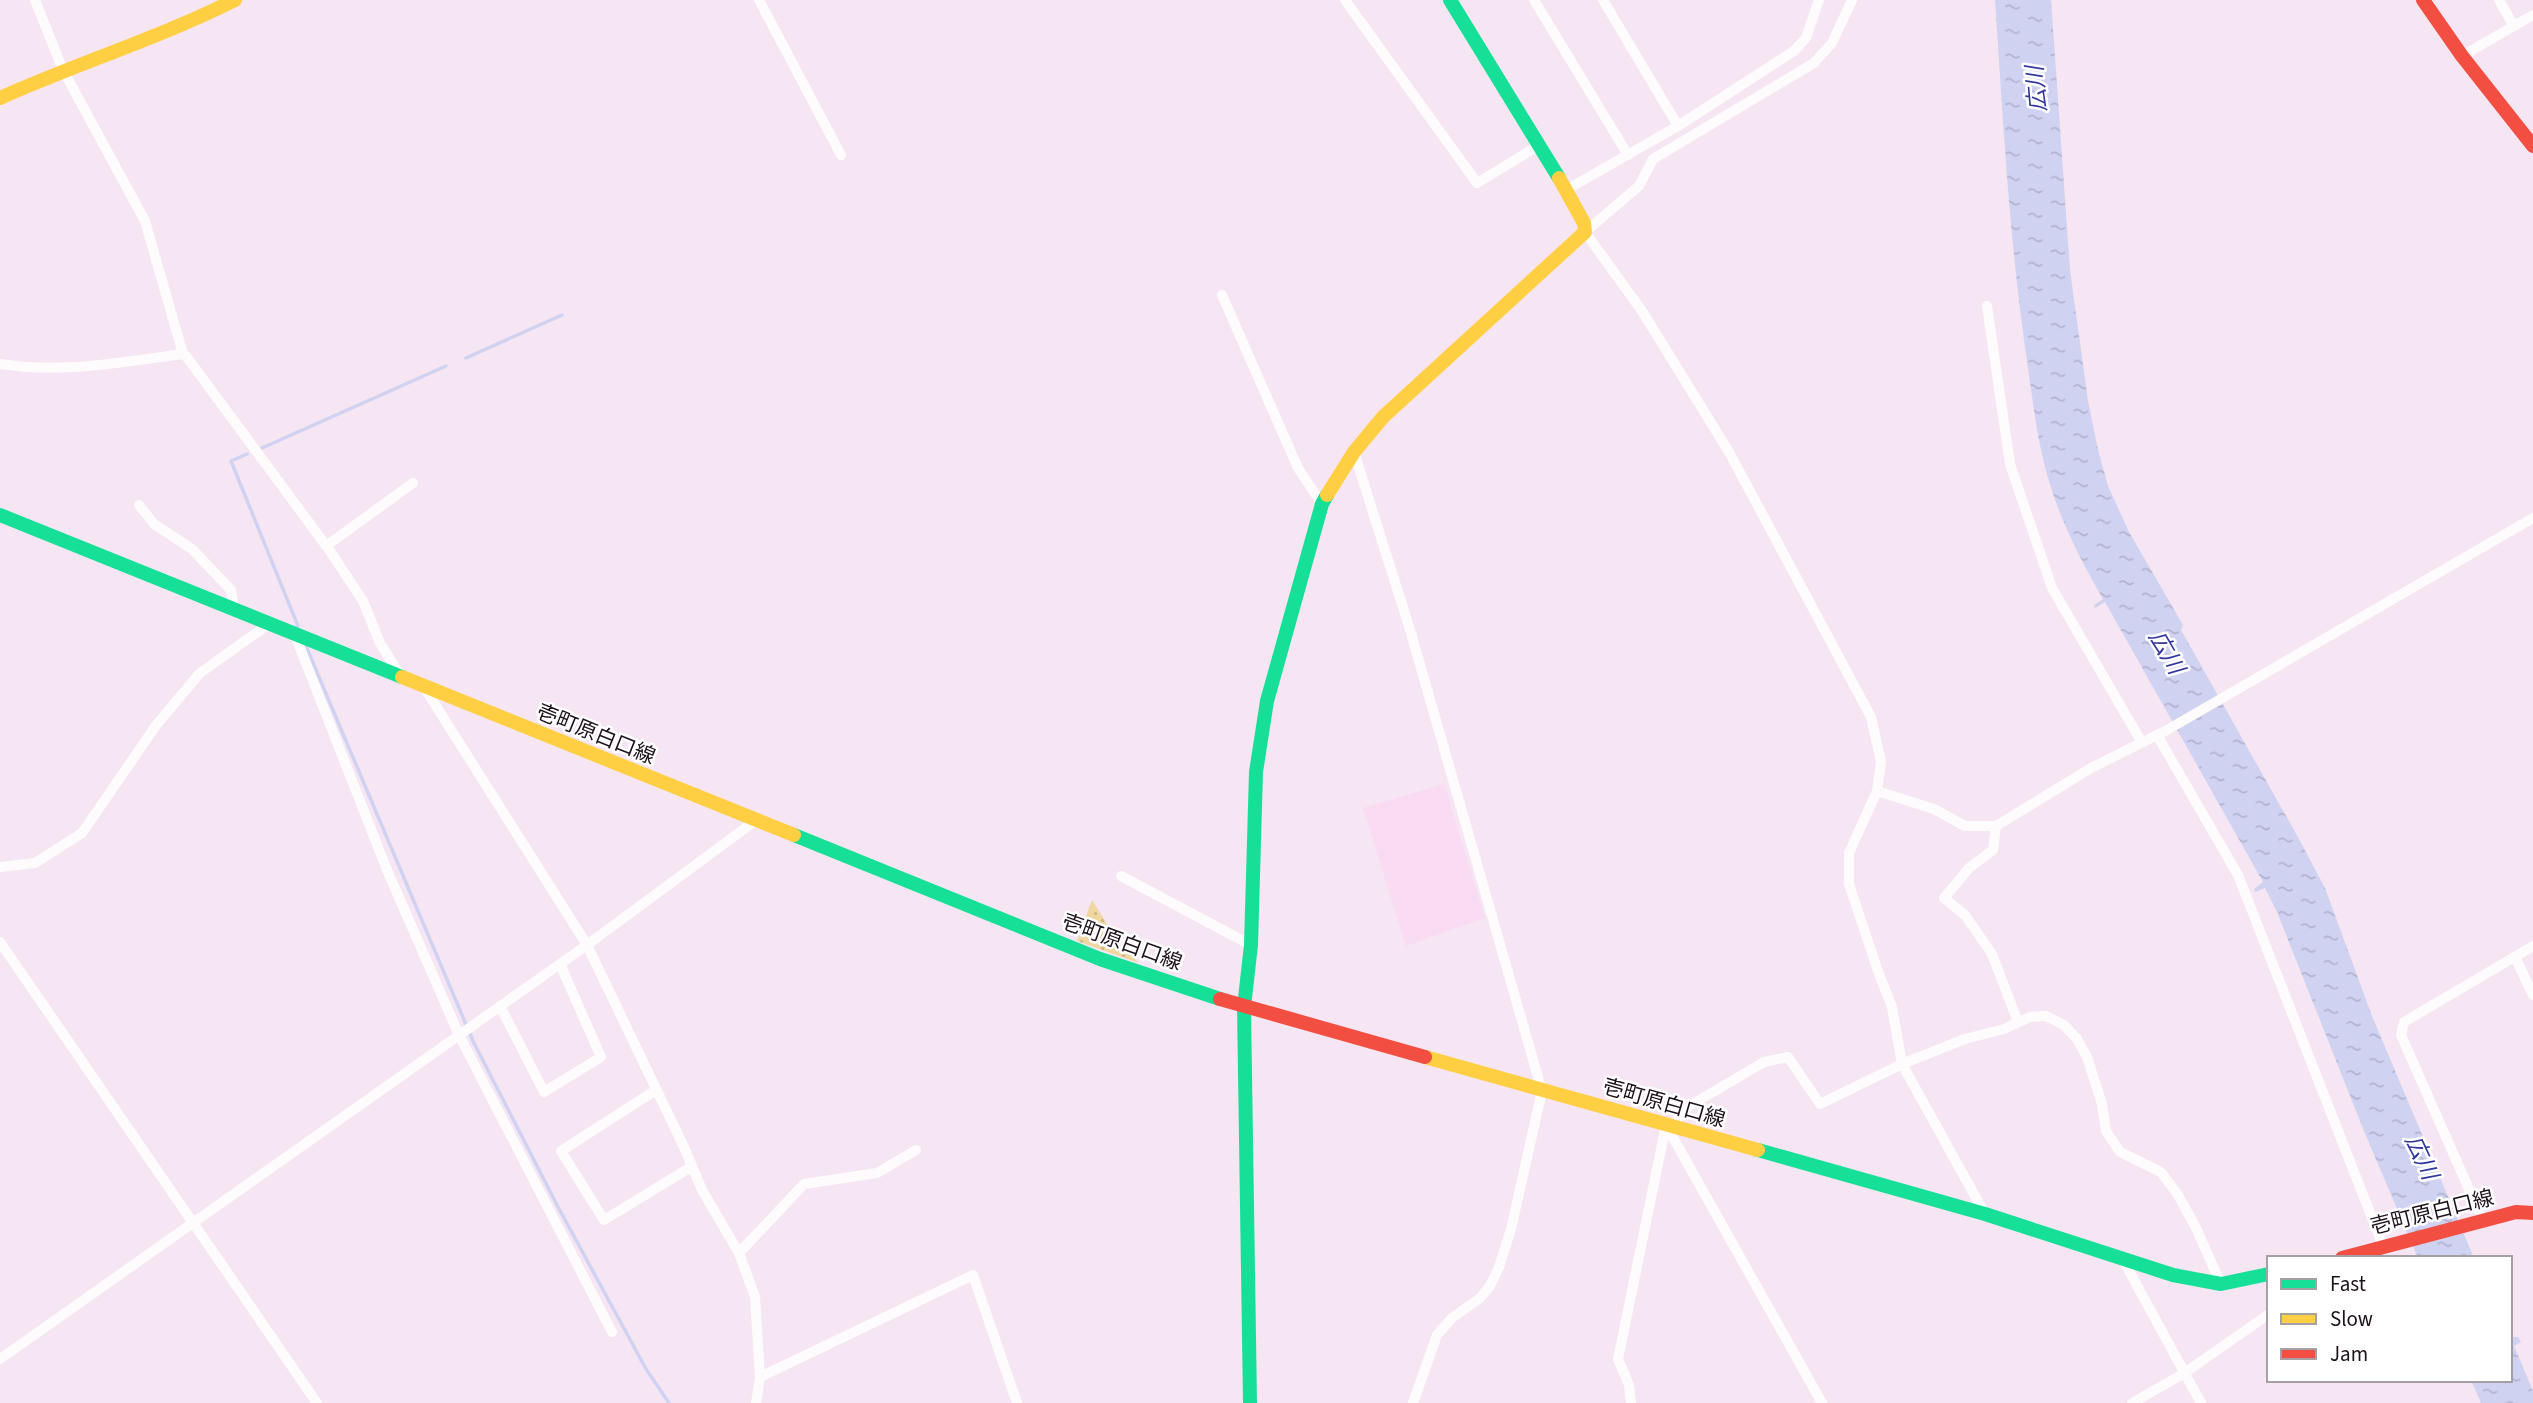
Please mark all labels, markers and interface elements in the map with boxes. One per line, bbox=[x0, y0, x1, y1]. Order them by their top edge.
water label: 広川 bbox=[2018, 62, 2055, 113]
water label: 広川 bbox=[2141, 624, 2194, 683]
street label: 壱町原白口線 bbox=[532, 696, 660, 772]
street label: 壱町原白口線 bbox=[1058, 906, 1186, 978]
street label: 壱町原白口線 bbox=[1599, 1071, 1729, 1135]
water label: 広川 bbox=[2397, 1129, 2447, 1188]
street label: 壱町原白口線 bbox=[2367, 1182, 2497, 1242]
legend bbox=[2267, 1256, 2512, 1382]
text: Fast bbox=[2330, 1269, 2366, 1299]
text: Slow bbox=[2330, 1304, 2373, 1334]
text: Jam bbox=[2330, 1339, 2368, 1369]

